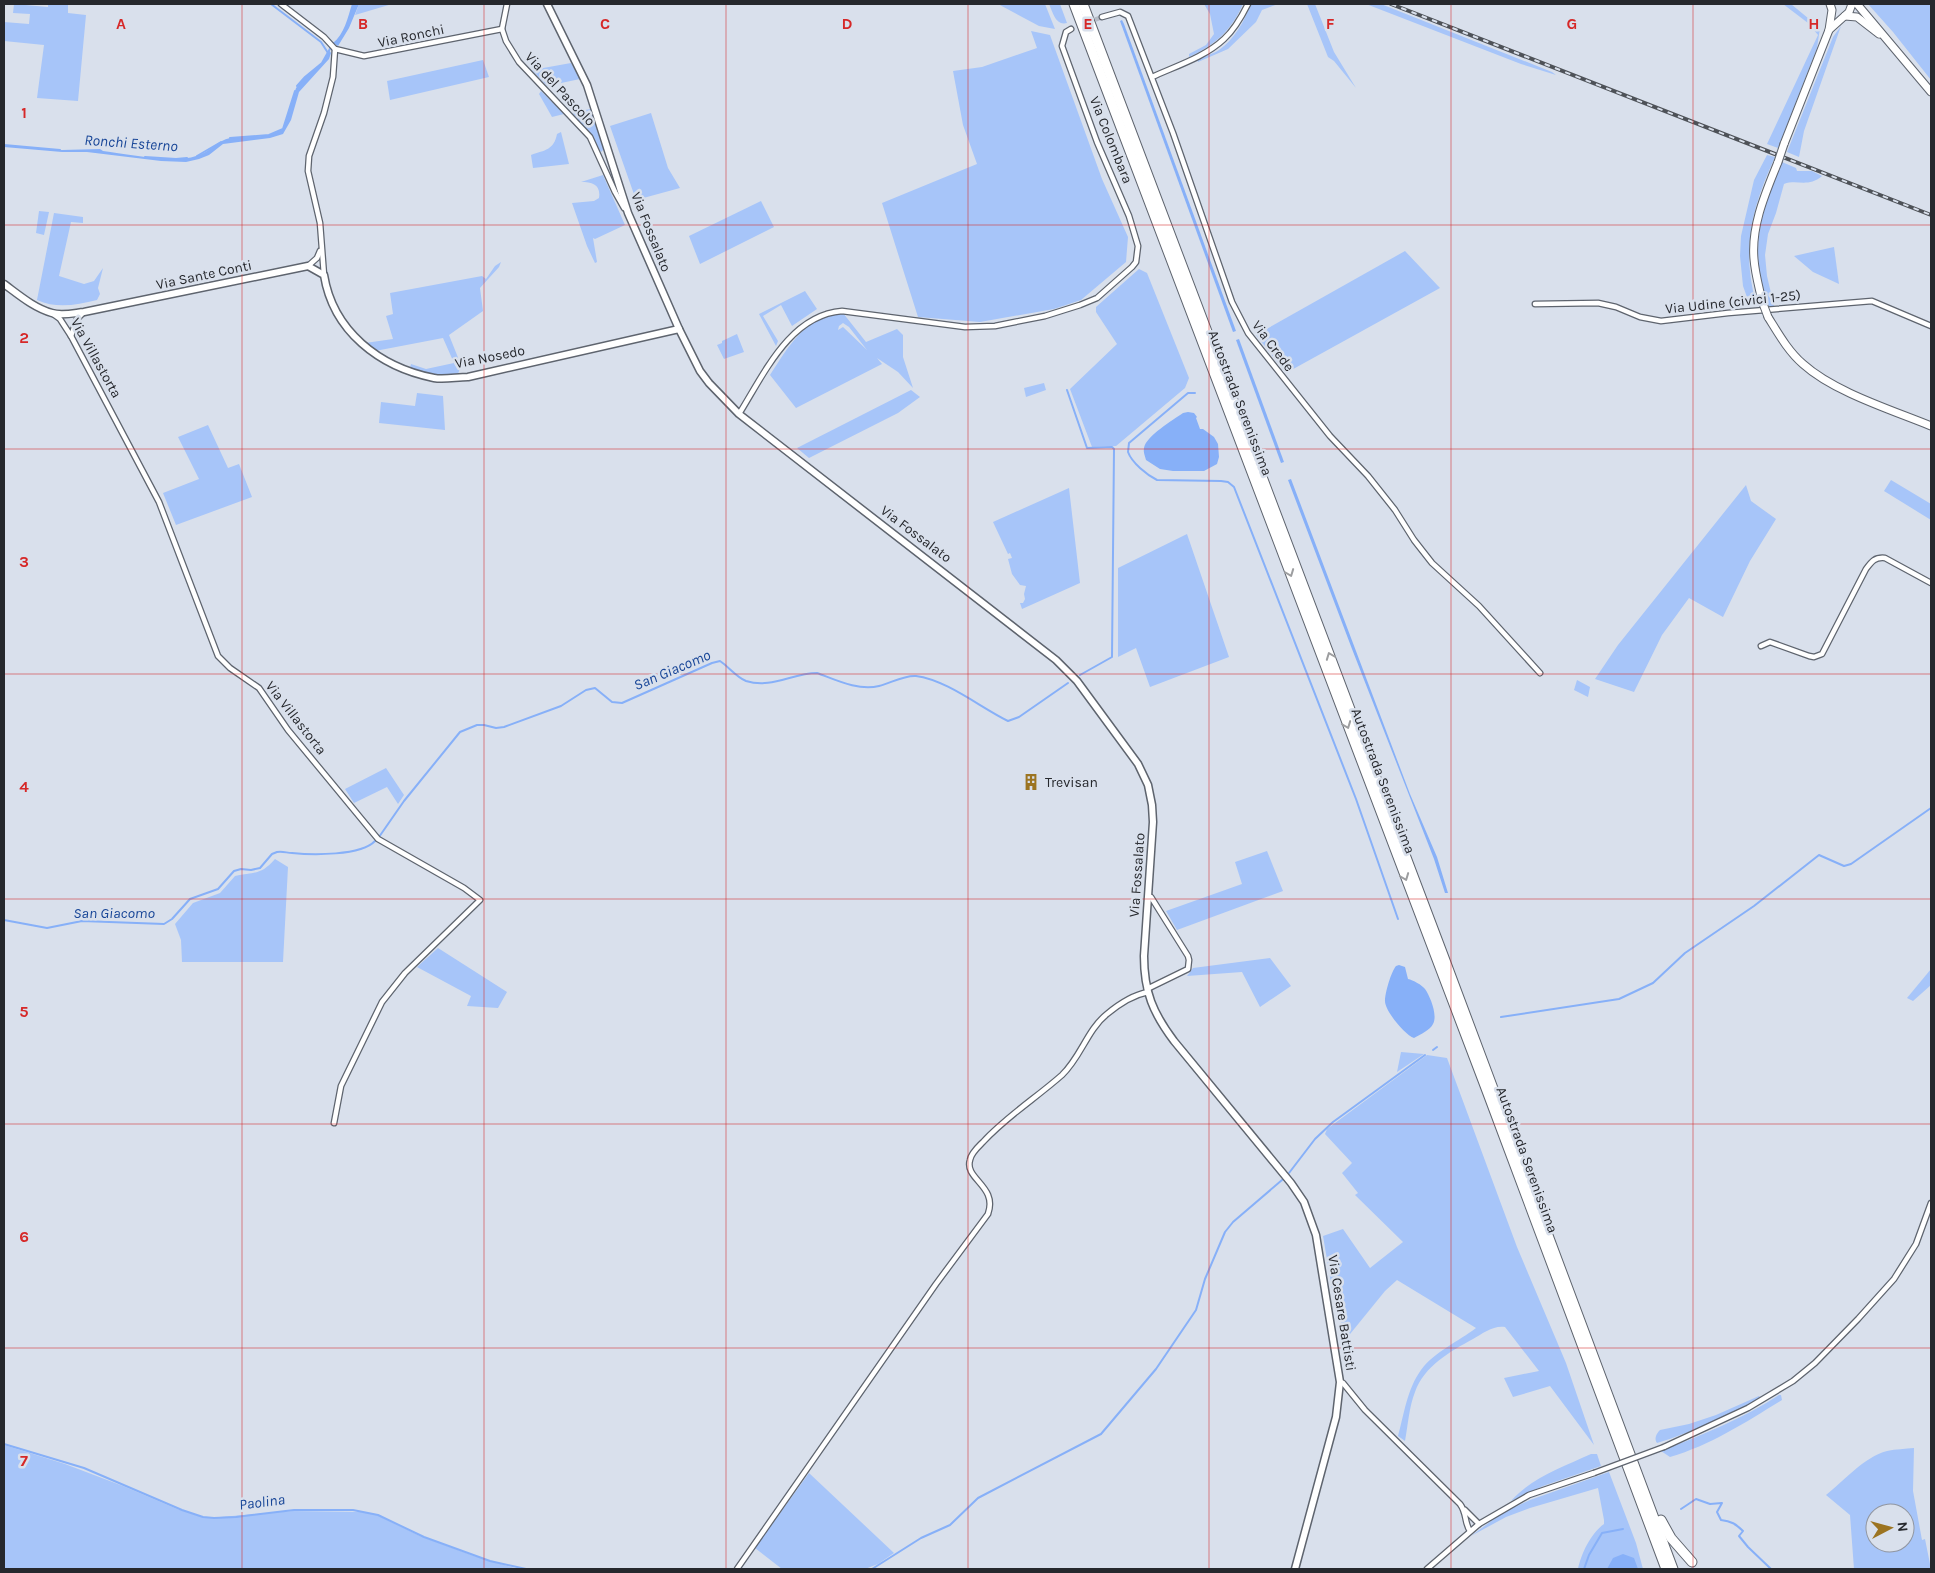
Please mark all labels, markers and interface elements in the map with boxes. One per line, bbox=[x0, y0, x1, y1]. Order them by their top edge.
text: A bbox=[116, 14, 126, 33]
text: B bbox=[358, 14, 368, 33]
text: C bbox=[600, 14, 610, 33]
text: D bbox=[842, 14, 853, 33]
text: E bbox=[1083, 14, 1093, 33]
text: F bbox=[1326, 14, 1335, 33]
text: G bbox=[1567, 14, 1577, 33]
text: H bbox=[1808, 14, 1820, 33]
street label: Via Ronchi bbox=[376, 21, 446, 51]
street label: Via del Pascolo bbox=[521, 48, 599, 130]
street label: Via Colombara bbox=[1086, 94, 1136, 186]
text: 1 bbox=[21, 103, 27, 122]
water label: Ronchi Esterno bbox=[84, 131, 179, 155]
street label: Via Fossalato bbox=[627, 190, 675, 274]
street label: Via Sante Conti bbox=[155, 257, 253, 293]
street label: Via Udine (civici 1-25) bbox=[1664, 286, 1802, 318]
street label: Via Villastorta bbox=[67, 315, 125, 401]
street label: Via Crede bbox=[1248, 317, 1298, 375]
text: 2 bbox=[19, 328, 29, 347]
street label: Autostrada Serenissima bbox=[1204, 328, 1276, 478]
street label: Via Nosedo bbox=[454, 342, 526, 372]
street label: Via Fossalato bbox=[877, 502, 955, 566]
text: 3 bbox=[19, 552, 29, 571]
one-way arrow bbox=[1284, 568, 1294, 577]
water label: San Giacomo bbox=[631, 646, 714, 694]
one-way arrow bbox=[1326, 652, 1336, 660]
street label: Via Villastorta bbox=[262, 678, 330, 758]
street label: Autostrada Serenissima bbox=[1347, 706, 1419, 856]
one-way arrow bbox=[1341, 720, 1351, 729]
building icon: Trevisan bbox=[1021, 772, 1041, 792]
place label: Trevisan bbox=[1045, 774, 1098, 791]
text: 4 bbox=[19, 777, 29, 796]
street label: Via Fossalato bbox=[1126, 832, 1148, 918]
one-way arrow bbox=[1399, 872, 1409, 881]
water label: San Giacomo bbox=[73, 904, 155, 922]
text: 5 bbox=[19, 1002, 29, 1021]
street label: Autostrada Serenissima bbox=[1493, 1085, 1561, 1235]
text: 6 bbox=[19, 1227, 29, 1246]
street label: Via Cesare Battisti bbox=[1324, 1254, 1360, 1372]
text: 7 bbox=[20, 1451, 28, 1470]
water label: Paolina bbox=[238, 1490, 286, 1514]
north arrow bbox=[1865, 1503, 1915, 1553]
text: N bbox=[1893, 1521, 1911, 1533]

